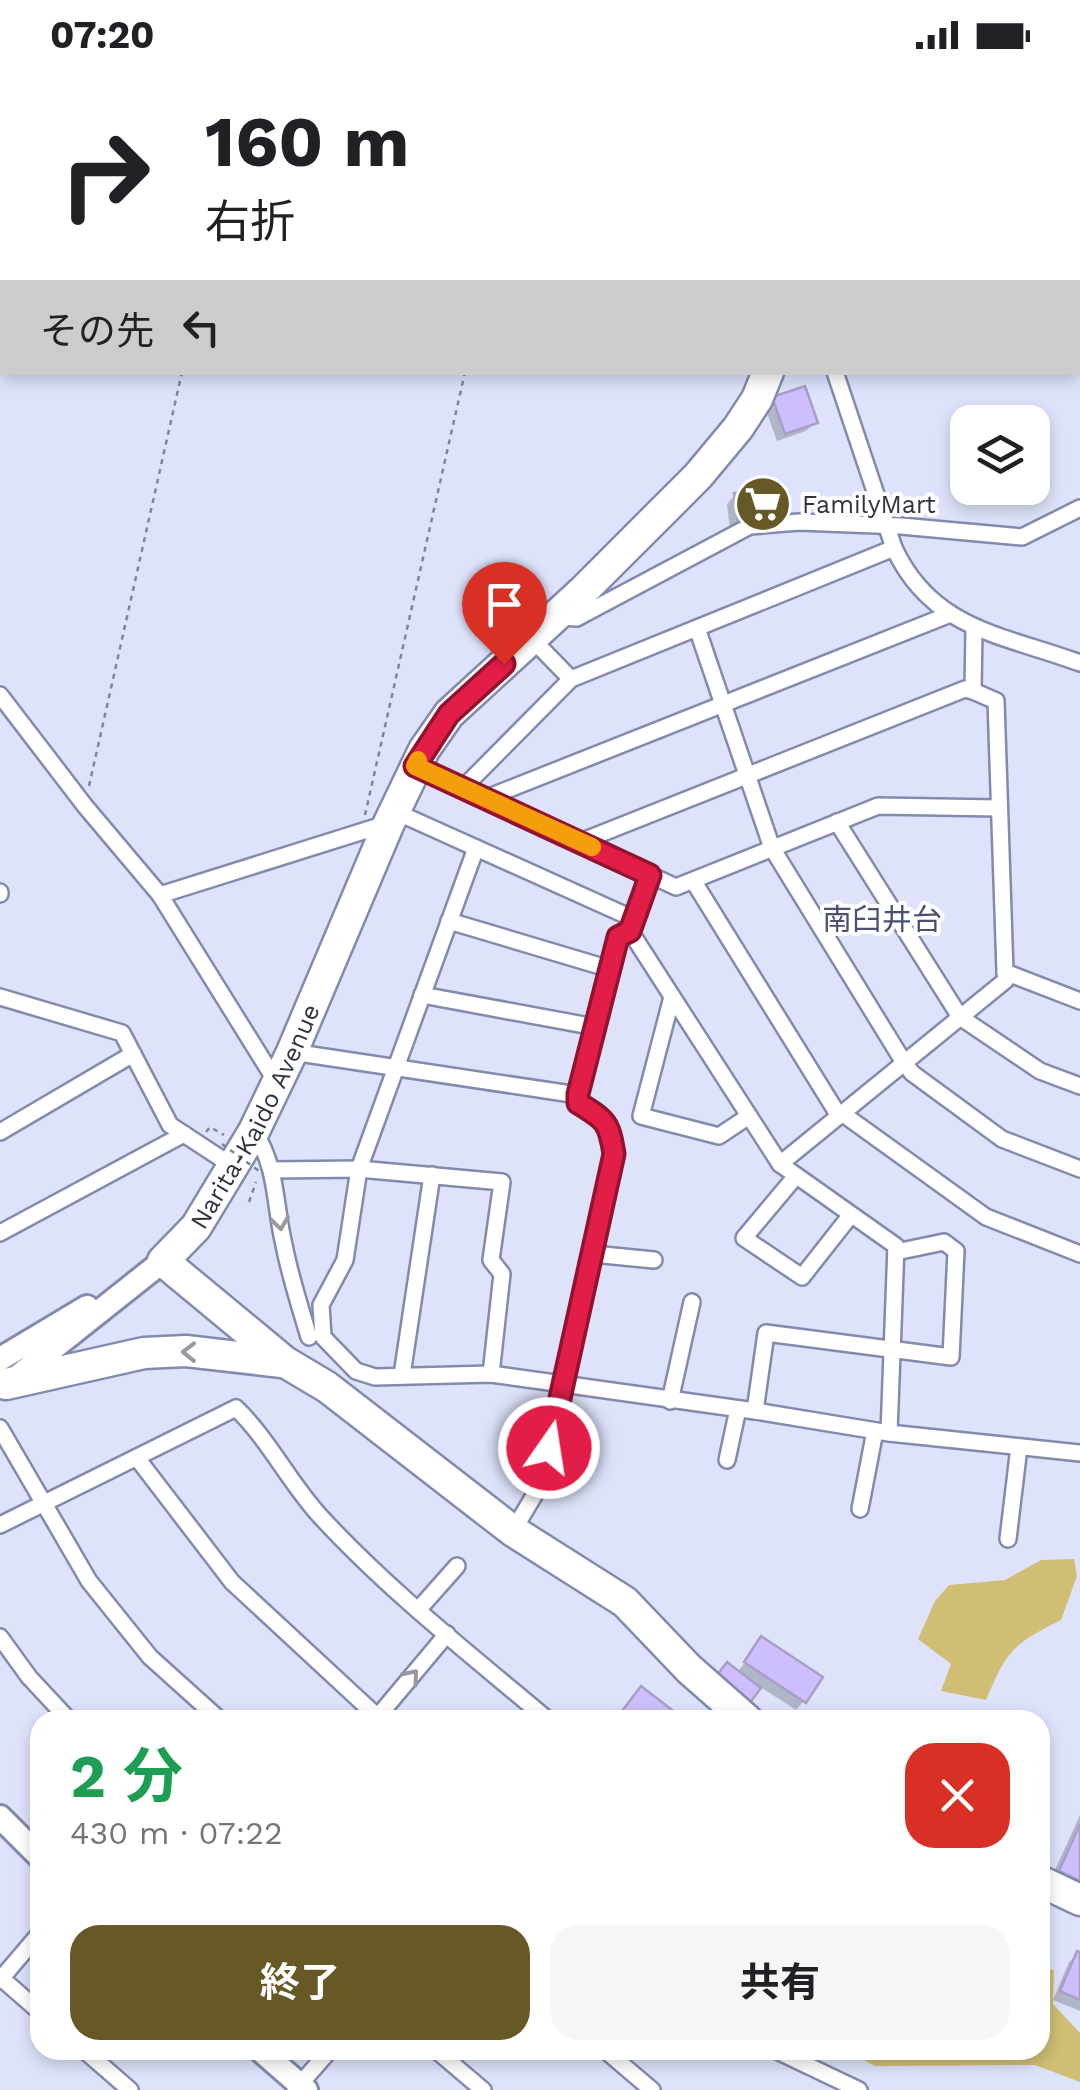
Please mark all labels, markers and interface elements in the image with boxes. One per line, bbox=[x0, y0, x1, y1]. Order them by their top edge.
text: 07:20 bbox=[50, 13, 155, 57]
text: 160 m bbox=[205, 101, 409, 183]
icon: right bbox=[40, 110, 170, 240]
text: 右折 bbox=[205, 195, 295, 248]
icon: left bbox=[174, 300, 229, 355]
text: その先 bbox=[40, 309, 154, 353]
map controls bbox=[950, 405, 1050, 505]
button: layers bbox=[950, 405, 1050, 505]
supermarket icon: FamilyMart bbox=[733, 474, 793, 534]
place label: FamilyMart bbox=[802, 490, 936, 519]
pin bbox=[462, 562, 547, 665]
icon: arrive bbox=[477, 577, 532, 632]
district label: 南臼井台 bbox=[822, 902, 942, 937]
street label: Narita-Kaido Avenue bbox=[184, 1000, 325, 1234]
one-way arrow bbox=[269, 1215, 290, 1232]
one-way arrow bbox=[180, 1342, 196, 1363]
position arrow bbox=[497, 1396, 601, 1500]
one-way arrow bbox=[400, 1669, 418, 1687]
text: 2 分 bbox=[70, 1741, 183, 1812]
button: close bbox=[905, 1743, 1010, 1848]
text: 430 m · 07:22 bbox=[70, 1814, 283, 1852]
button: 終了 bbox=[70, 1925, 530, 2040]
button: 共有 bbox=[550, 1925, 1010, 2040]

